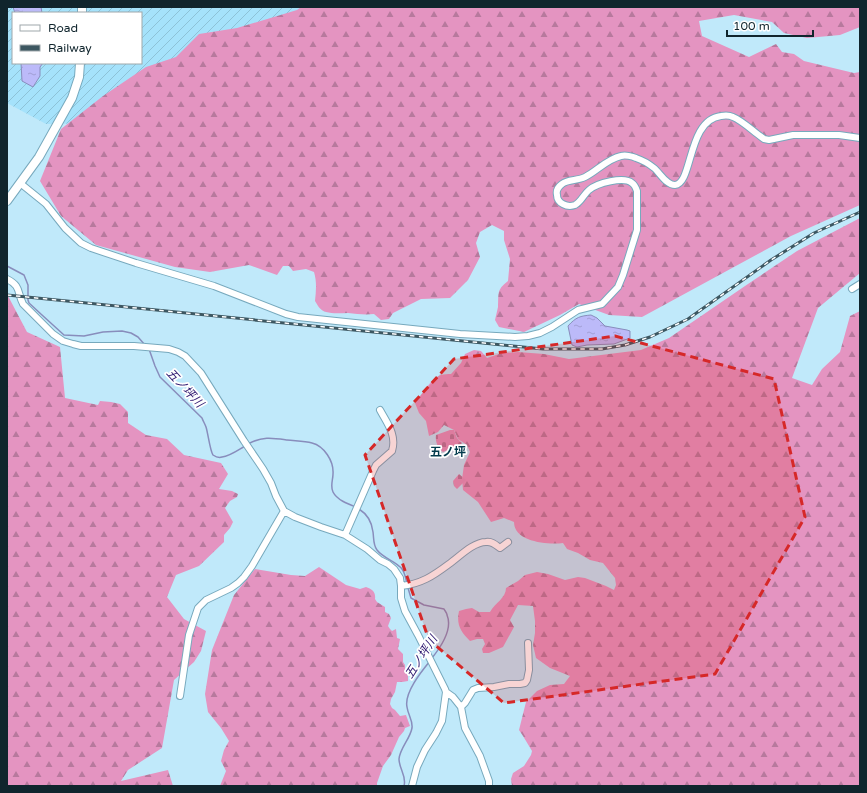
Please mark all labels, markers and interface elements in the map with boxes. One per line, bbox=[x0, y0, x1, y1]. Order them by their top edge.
legend bbox=[12, 12, 142, 64]
scale bar bbox=[727, 12, 813, 38]
text: 100 m bbox=[733, 19, 770, 33]
text: Road bbox=[48, 21, 78, 35]
text: Railway bbox=[48, 41, 92, 55]
water label: 五ノ坪川 bbox=[164, 366, 208, 412]
district label: 五ノ坪 bbox=[430, 445, 466, 459]
water label: 五ノ坪川 bbox=[402, 631, 441, 681]

